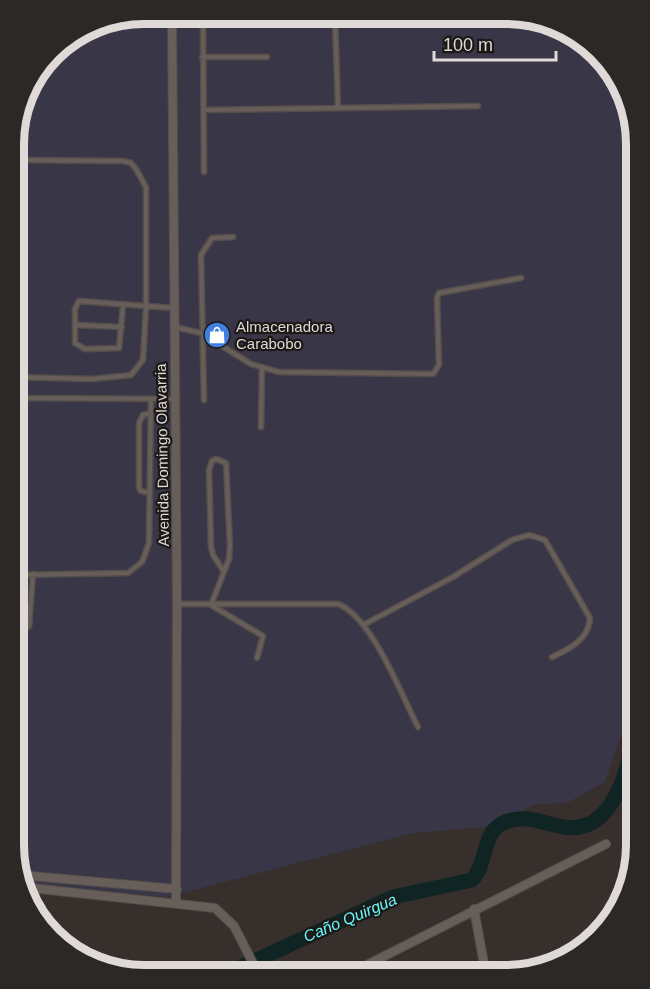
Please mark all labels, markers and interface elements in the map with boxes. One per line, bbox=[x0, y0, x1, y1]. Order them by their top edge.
scale bar bbox=[434, 24, 556, 62]
text: 100 m bbox=[443, 35, 493, 55]
place label: Almacenadora Carabobo bbox=[236, 318, 333, 352]
shop icon: Almacenadora Carabobo bbox=[202, 320, 232, 350]
street label: Avenida Domingo Olavarria bbox=[152, 363, 172, 547]
water label: Caño Quirgua bbox=[301, 891, 399, 945]

